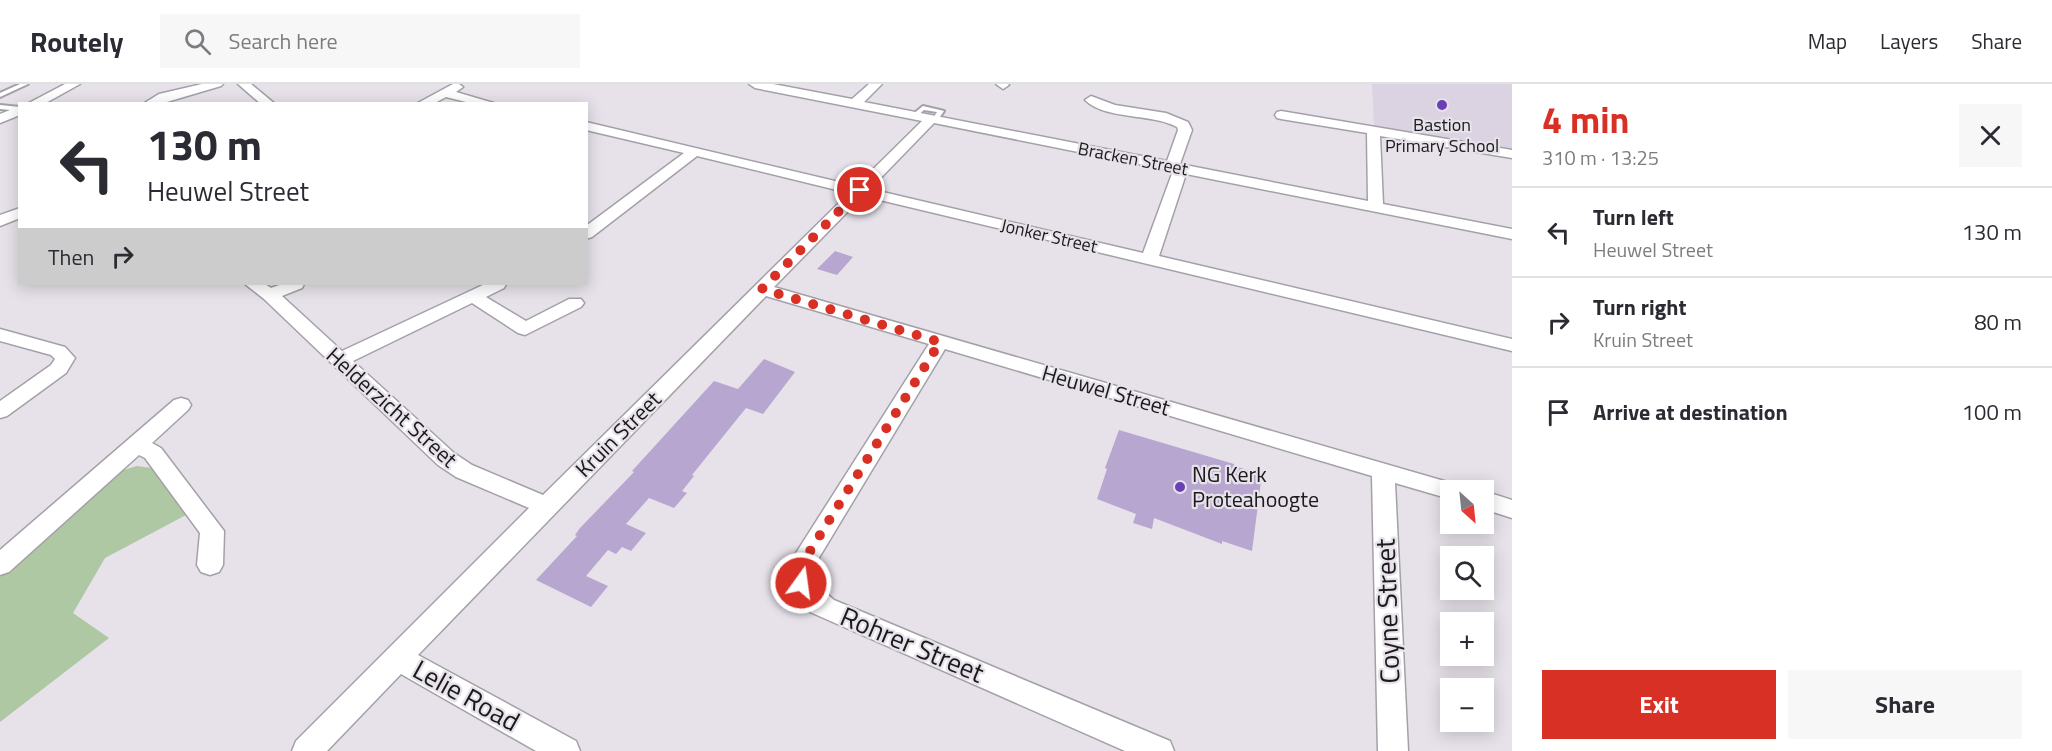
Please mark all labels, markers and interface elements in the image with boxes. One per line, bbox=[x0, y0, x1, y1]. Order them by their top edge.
search box bbox=[160, 14, 580, 68]
text: Routely bbox=[30, 20, 124, 63]
text: Search here bbox=[229, 24, 338, 58]
icon: search bbox=[181, 25, 214, 58]
text: Map bbox=[1808, 25, 1847, 57]
text: Layers bbox=[1880, 25, 1938, 57]
text: Share bbox=[1971, 25, 2022, 57]
text: 4 min bbox=[1542, 92, 1629, 147]
marker: Bastion Primary School bbox=[1435, 98, 1449, 112]
button: close bbox=[1959, 104, 2022, 167]
place label: Bastion Primary School bbox=[1385, 111, 1499, 159]
text: 130 m bbox=[147, 112, 262, 176]
icon: left bbox=[48, 126, 126, 204]
street label: Bracken Street bbox=[1076, 135, 1191, 183]
text: 310 m · 13:25 bbox=[1542, 142, 1659, 173]
pin bbox=[834, 164, 885, 215]
text: Heuwel Street bbox=[147, 170, 309, 211]
icon: arrive bbox=[843, 173, 876, 206]
text: Turn left bbox=[1593, 200, 1674, 234]
street label: Jonker Street bbox=[998, 211, 1101, 260]
text: 130 m bbox=[1962, 215, 2022, 249]
icon: left bbox=[1542, 216, 1575, 249]
text: Heuwel Street bbox=[1593, 234, 1713, 265]
text: Then bbox=[48, 240, 94, 274]
icon: right bbox=[106, 240, 139, 273]
text: Turn right bbox=[1593, 290, 1687, 324]
text: 80 m bbox=[1974, 305, 2022, 339]
icon: right bbox=[1542, 306, 1575, 339]
text: Kruin Street bbox=[1593, 324, 1693, 355]
street label: Helderzicht Street bbox=[319, 339, 466, 476]
street label: Heuwel Street bbox=[1038, 355, 1174, 425]
street label: Kruin Street bbox=[567, 383, 669, 485]
text: Arrive at destination bbox=[1593, 395, 1788, 429]
text: 100 m bbox=[1962, 395, 2022, 429]
icon: arrive bbox=[1542, 396, 1575, 429]
place label: NG Kerk Proteahoogte bbox=[1192, 457, 1319, 516]
marker: NG Kerk Proteahoogte bbox=[1173, 480, 1187, 494]
north arrow bbox=[1440, 480, 1494, 534]
map controls bbox=[1440, 480, 1494, 732]
street label: Coyne Street bbox=[1363, 537, 1410, 684]
button: search bbox=[1440, 546, 1494, 600]
position arrow bbox=[769, 551, 833, 615]
street label: Rohrer Street bbox=[834, 595, 991, 693]
button: + bbox=[1440, 612, 1494, 666]
street label: Lelie Road bbox=[406, 648, 528, 741]
button: Exit bbox=[1542, 670, 1776, 739]
button: Share bbox=[1788, 670, 2022, 739]
button: − bbox=[1440, 678, 1494, 732]

